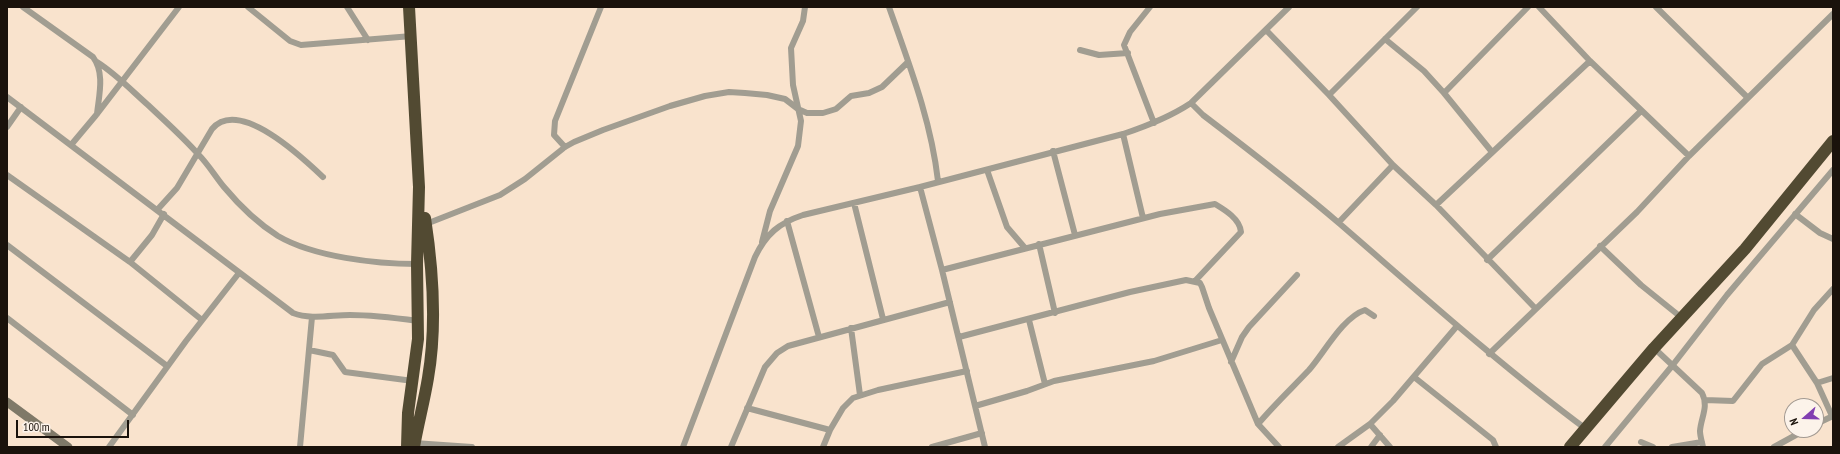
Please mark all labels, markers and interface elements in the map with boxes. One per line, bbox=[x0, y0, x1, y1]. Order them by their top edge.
north arrow bbox=[1784, 398, 1824, 438]
scale bar bbox=[18, 412, 131, 438]
text: N bbox=[1786, 417, 1801, 427]
text: 100 m bbox=[23, 419, 50, 434]

